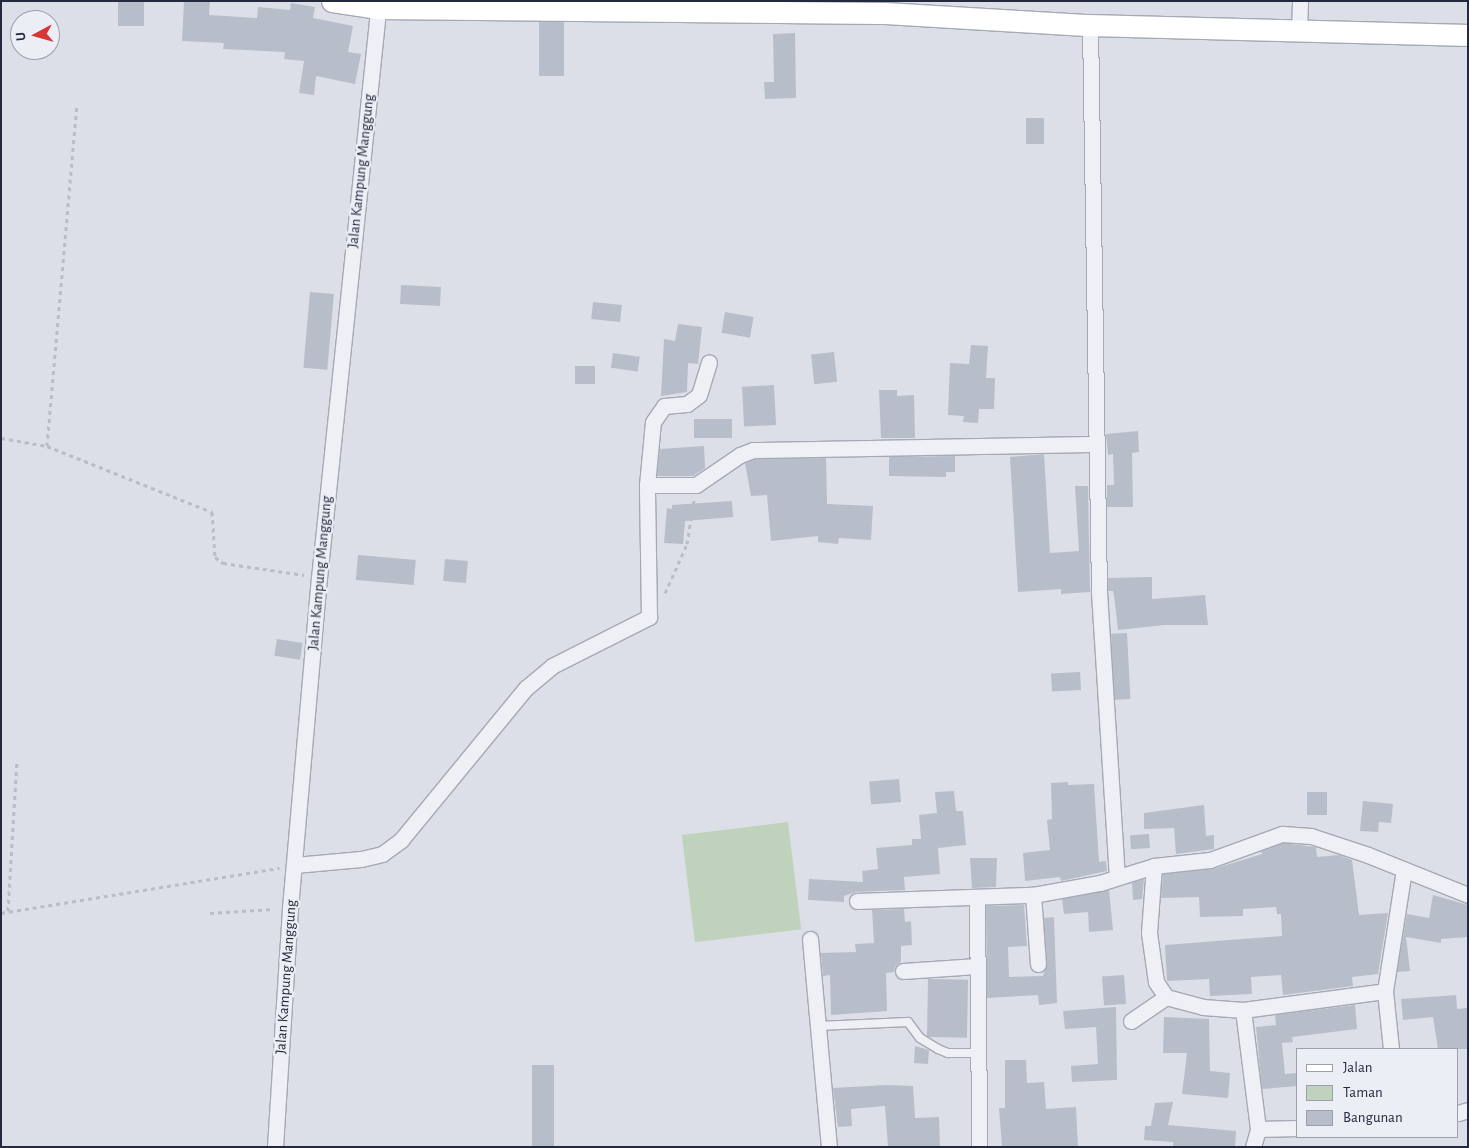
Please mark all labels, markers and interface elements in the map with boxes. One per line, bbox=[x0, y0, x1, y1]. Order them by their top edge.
north arrow bbox=[10, 10, 60, 60]
text: U bbox=[14, 31, 29, 42]
street label: Jalan Kampung Manggung bbox=[344, 93, 378, 249]
street label: Jalan Kampung Manggung bbox=[304, 495, 336, 651]
street label: Jalan Kampung Manggung bbox=[272, 899, 300, 1055]
legend bbox=[1296, 1048, 1459, 1138]
text: Jalan bbox=[1343, 1060, 1373, 1075]
text: Taman bbox=[1343, 1085, 1383, 1100]
text: Bangunan bbox=[1343, 1110, 1403, 1125]

